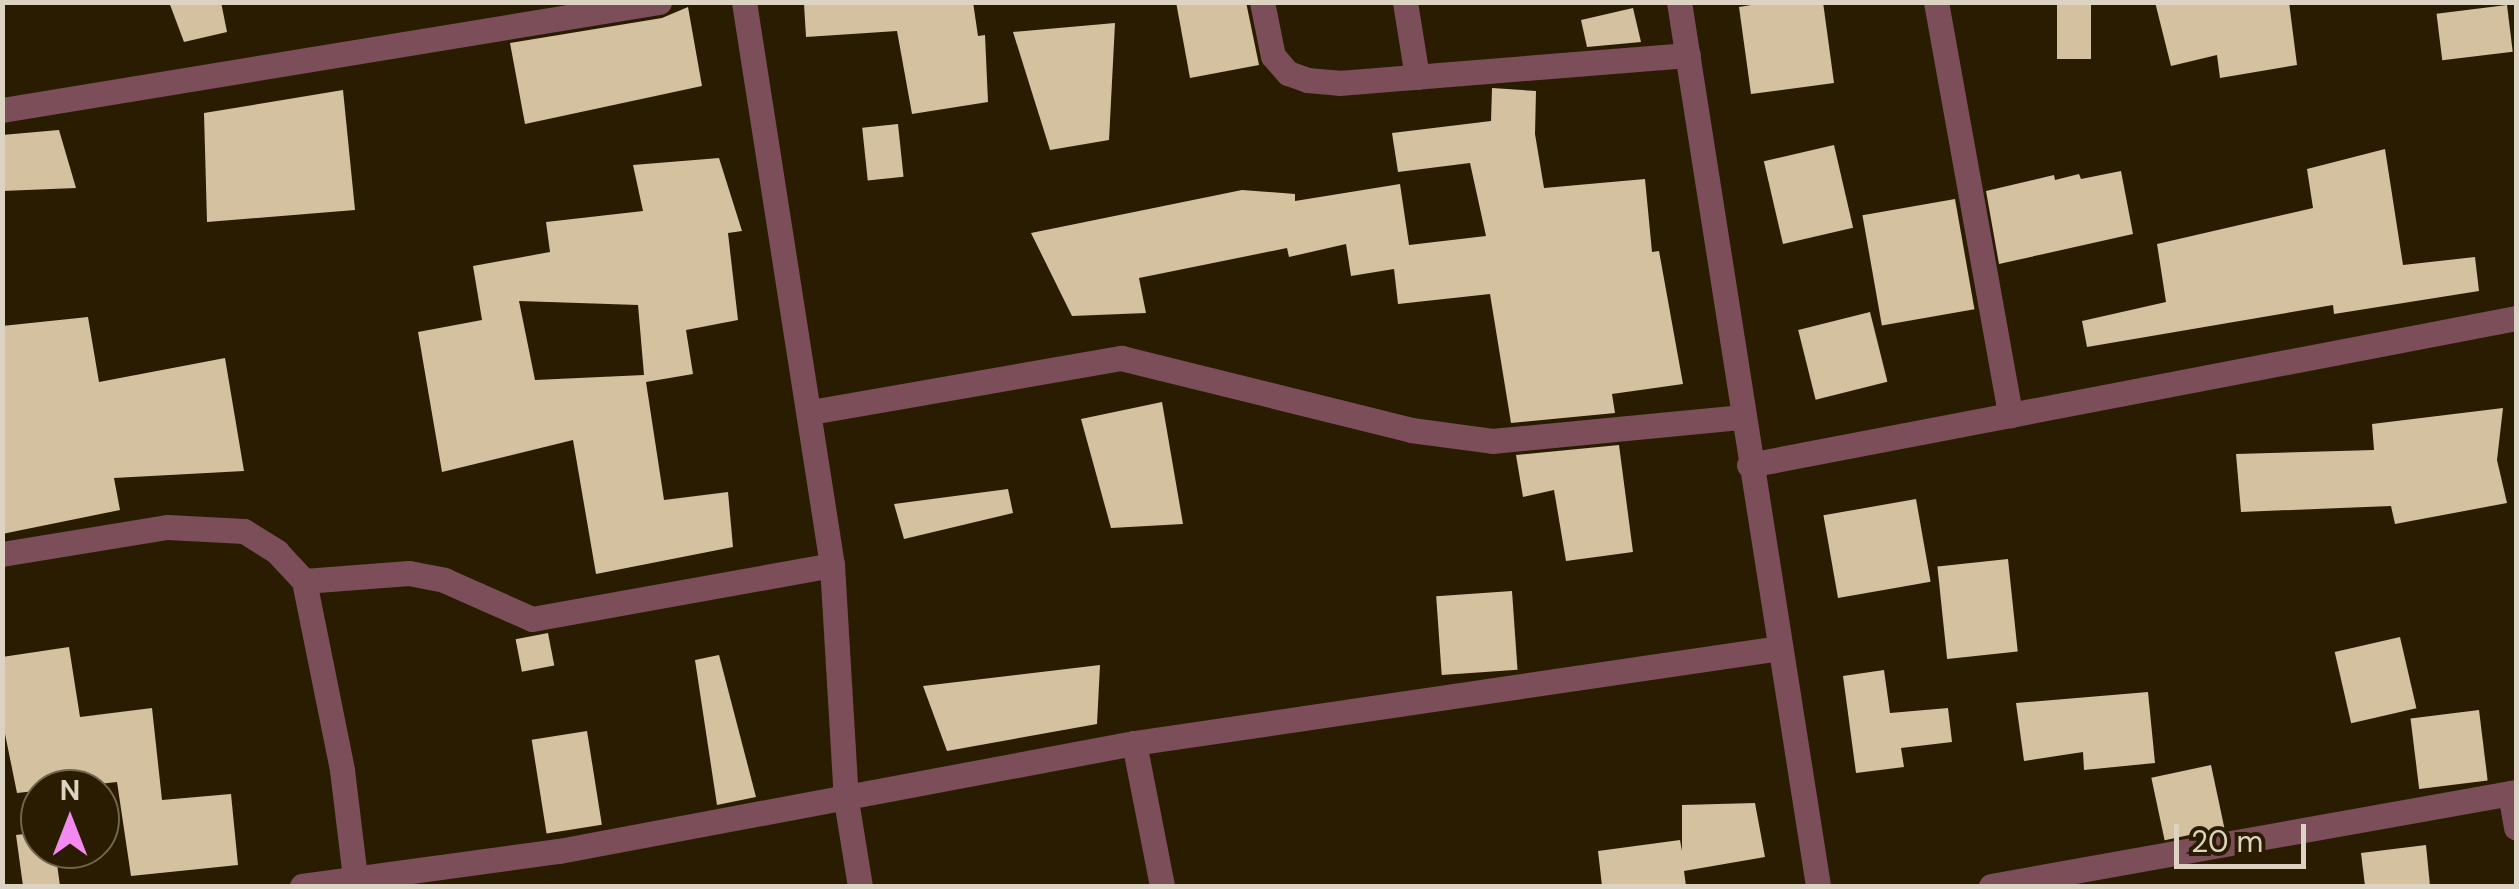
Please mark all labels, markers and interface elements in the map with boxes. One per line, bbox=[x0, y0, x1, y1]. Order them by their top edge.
north arrow bbox=[20, 769, 120, 869]
text: N bbox=[60, 772, 80, 809]
scale bar bbox=[2179, 804, 2312, 866]
text: 20 m bbox=[2191, 822, 2263, 861]

